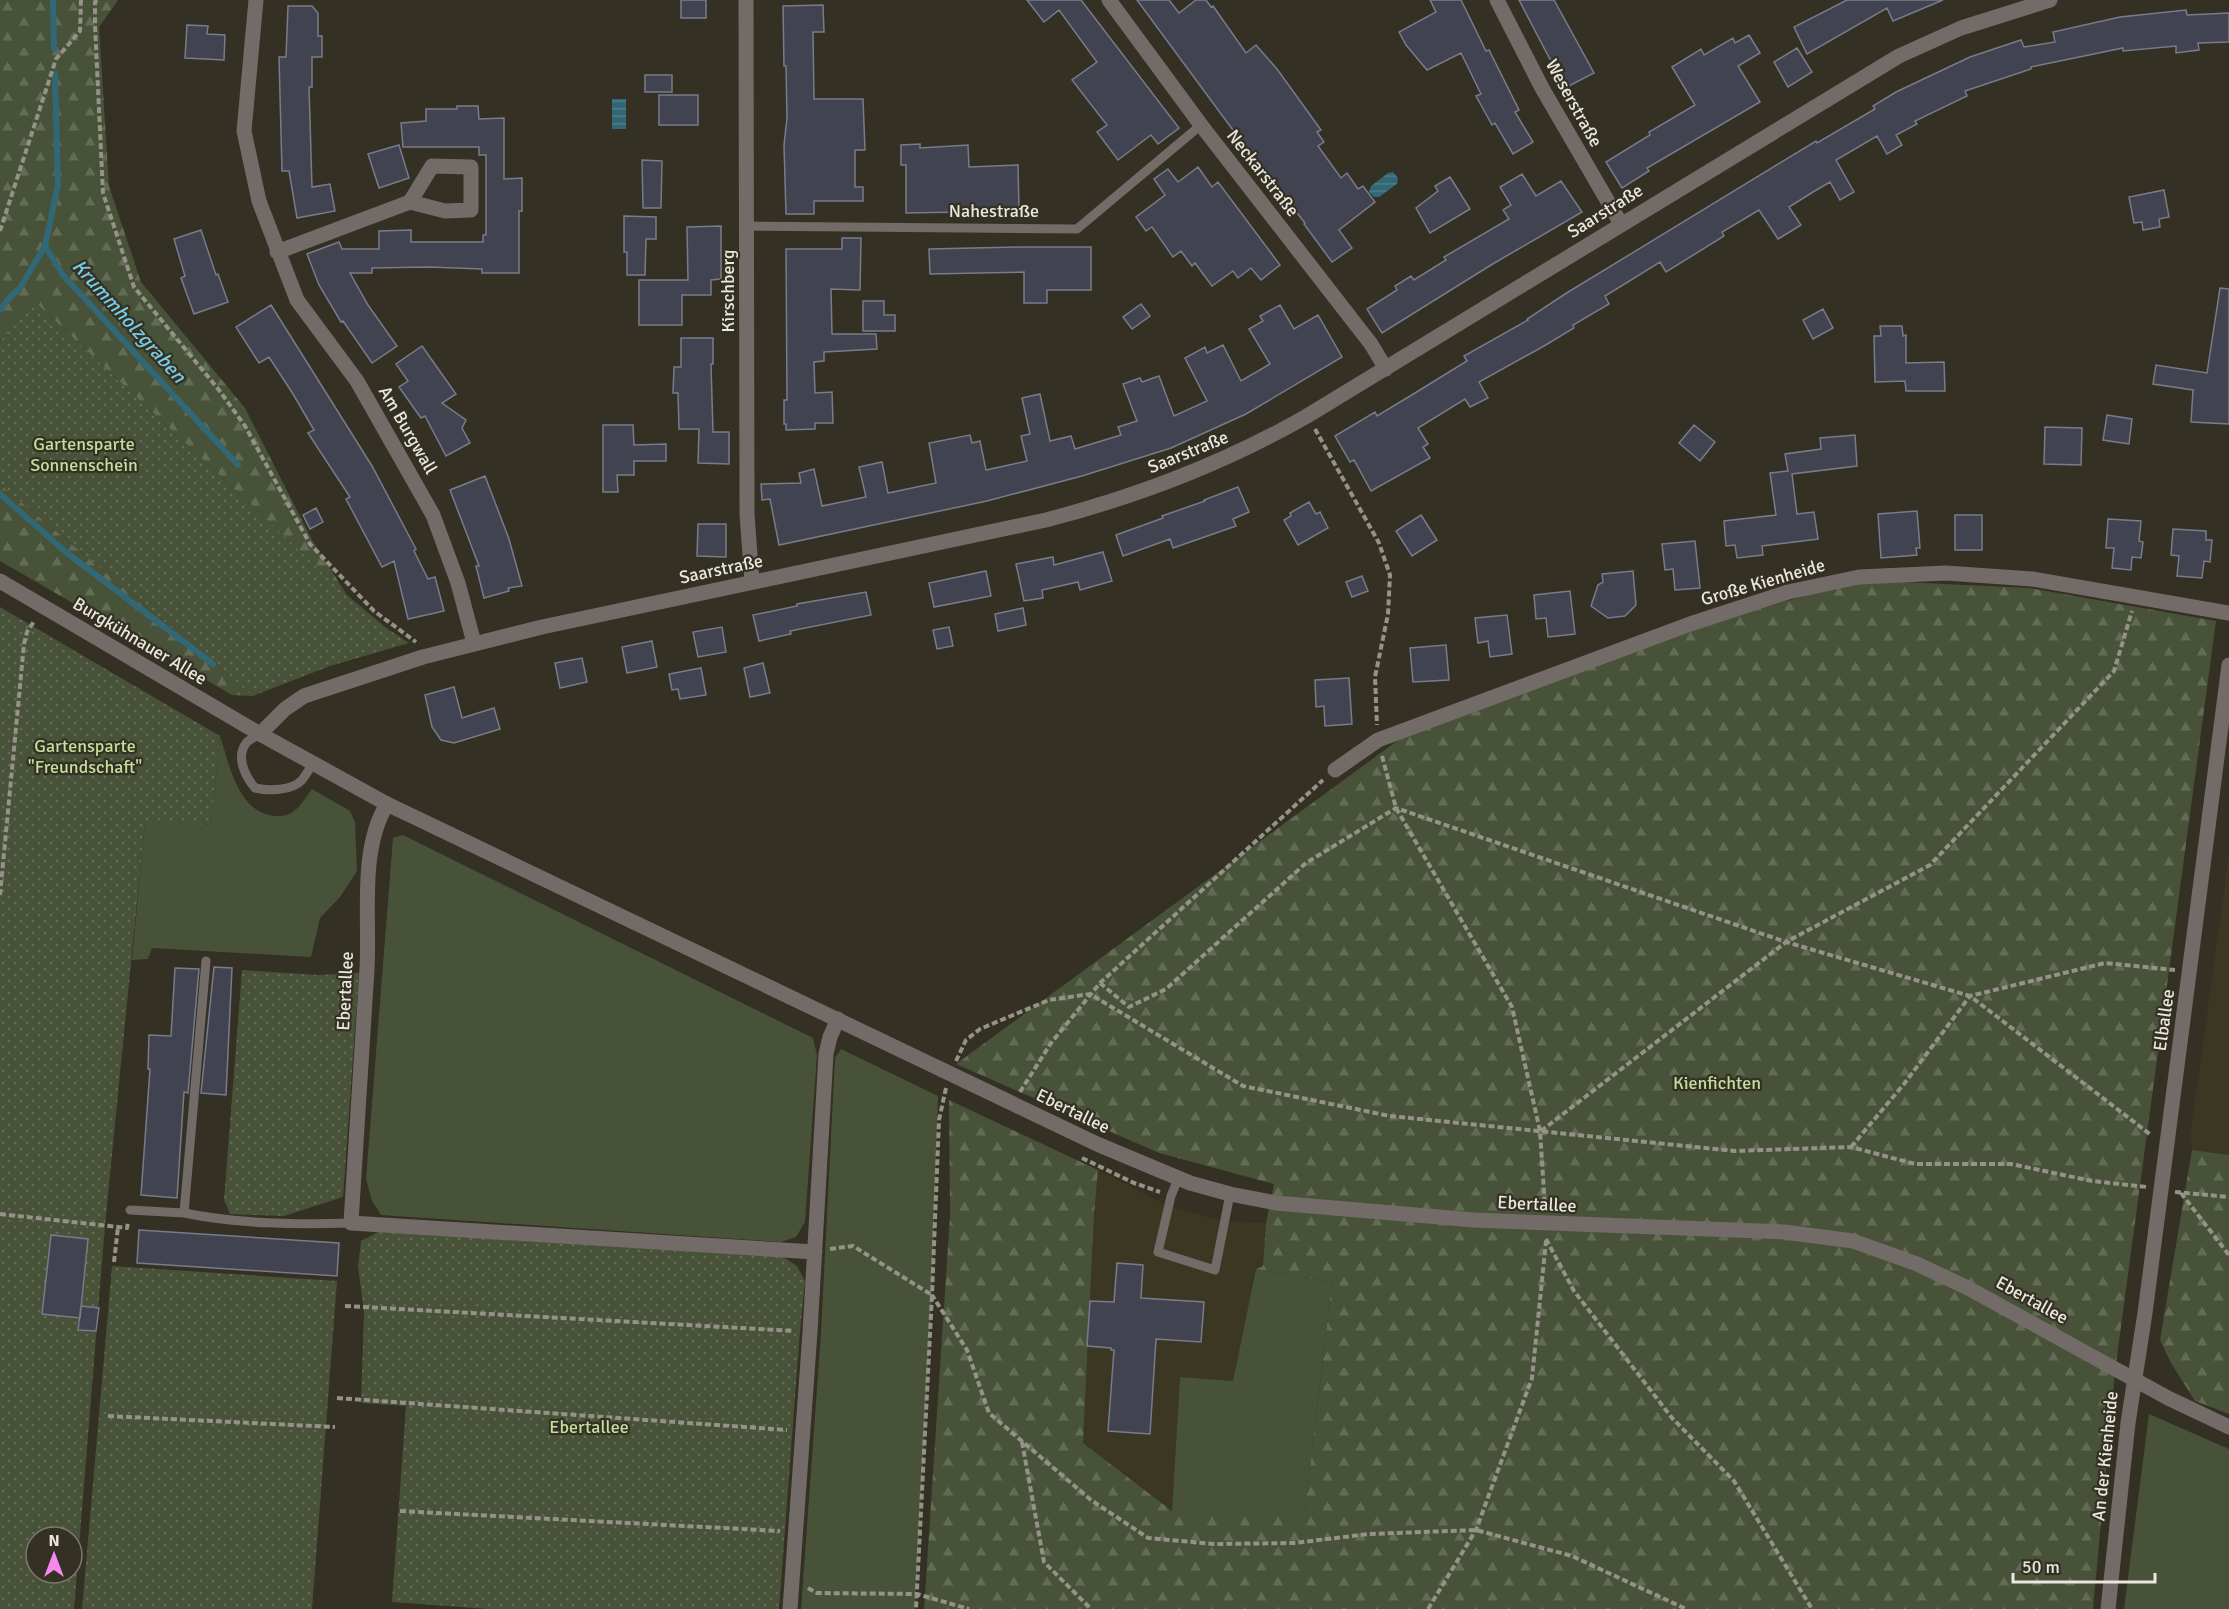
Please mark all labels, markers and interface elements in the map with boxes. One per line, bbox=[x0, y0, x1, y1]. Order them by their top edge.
street label: Weserstraße bbox=[1541, 55, 1607, 151]
street label: Neckarstraße bbox=[1222, 125, 1304, 221]
street label: Saarstraße bbox=[1563, 179, 1647, 243]
street label: Nahestraße bbox=[949, 200, 1039, 222]
street label: Kirschberg bbox=[717, 250, 739, 332]
water label: Krummholzgraben bbox=[67, 254, 192, 389]
street label: Am Burgwall bbox=[374, 382, 442, 478]
street label: Saarstraße bbox=[1144, 426, 1232, 478]
park label: Gartensparte Sonnenschein bbox=[30, 433, 138, 476]
street label: Saarstraße bbox=[677, 549, 765, 589]
street label: Große Kienheide bbox=[1698, 554, 1828, 610]
street label: Burgkühnauer Allee bbox=[69, 592, 211, 690]
park label: Gartensparte "Freundschaft" bbox=[28, 735, 142, 778]
street label: Ebertallee bbox=[332, 951, 358, 1031]
street label: Elballee bbox=[2149, 988, 2179, 1052]
park label: Kienfichten bbox=[1673, 1072, 1761, 1094]
street label: Ebertallee bbox=[1033, 1084, 1113, 1138]
street label: Ebertallee bbox=[1497, 1191, 1577, 1217]
street label: Ebertallee bbox=[1992, 1271, 2072, 1329]
street label: An der Kienheide bbox=[2087, 1390, 2123, 1522]
park label: Ebertallee bbox=[549, 1416, 629, 1438]
north arrow bbox=[24, 1525, 84, 1585]
text: N bbox=[48, 1531, 60, 1551]
scale bar bbox=[2013, 1546, 2156, 1584]
text: 50 m bbox=[2022, 1556, 2060, 1578]

